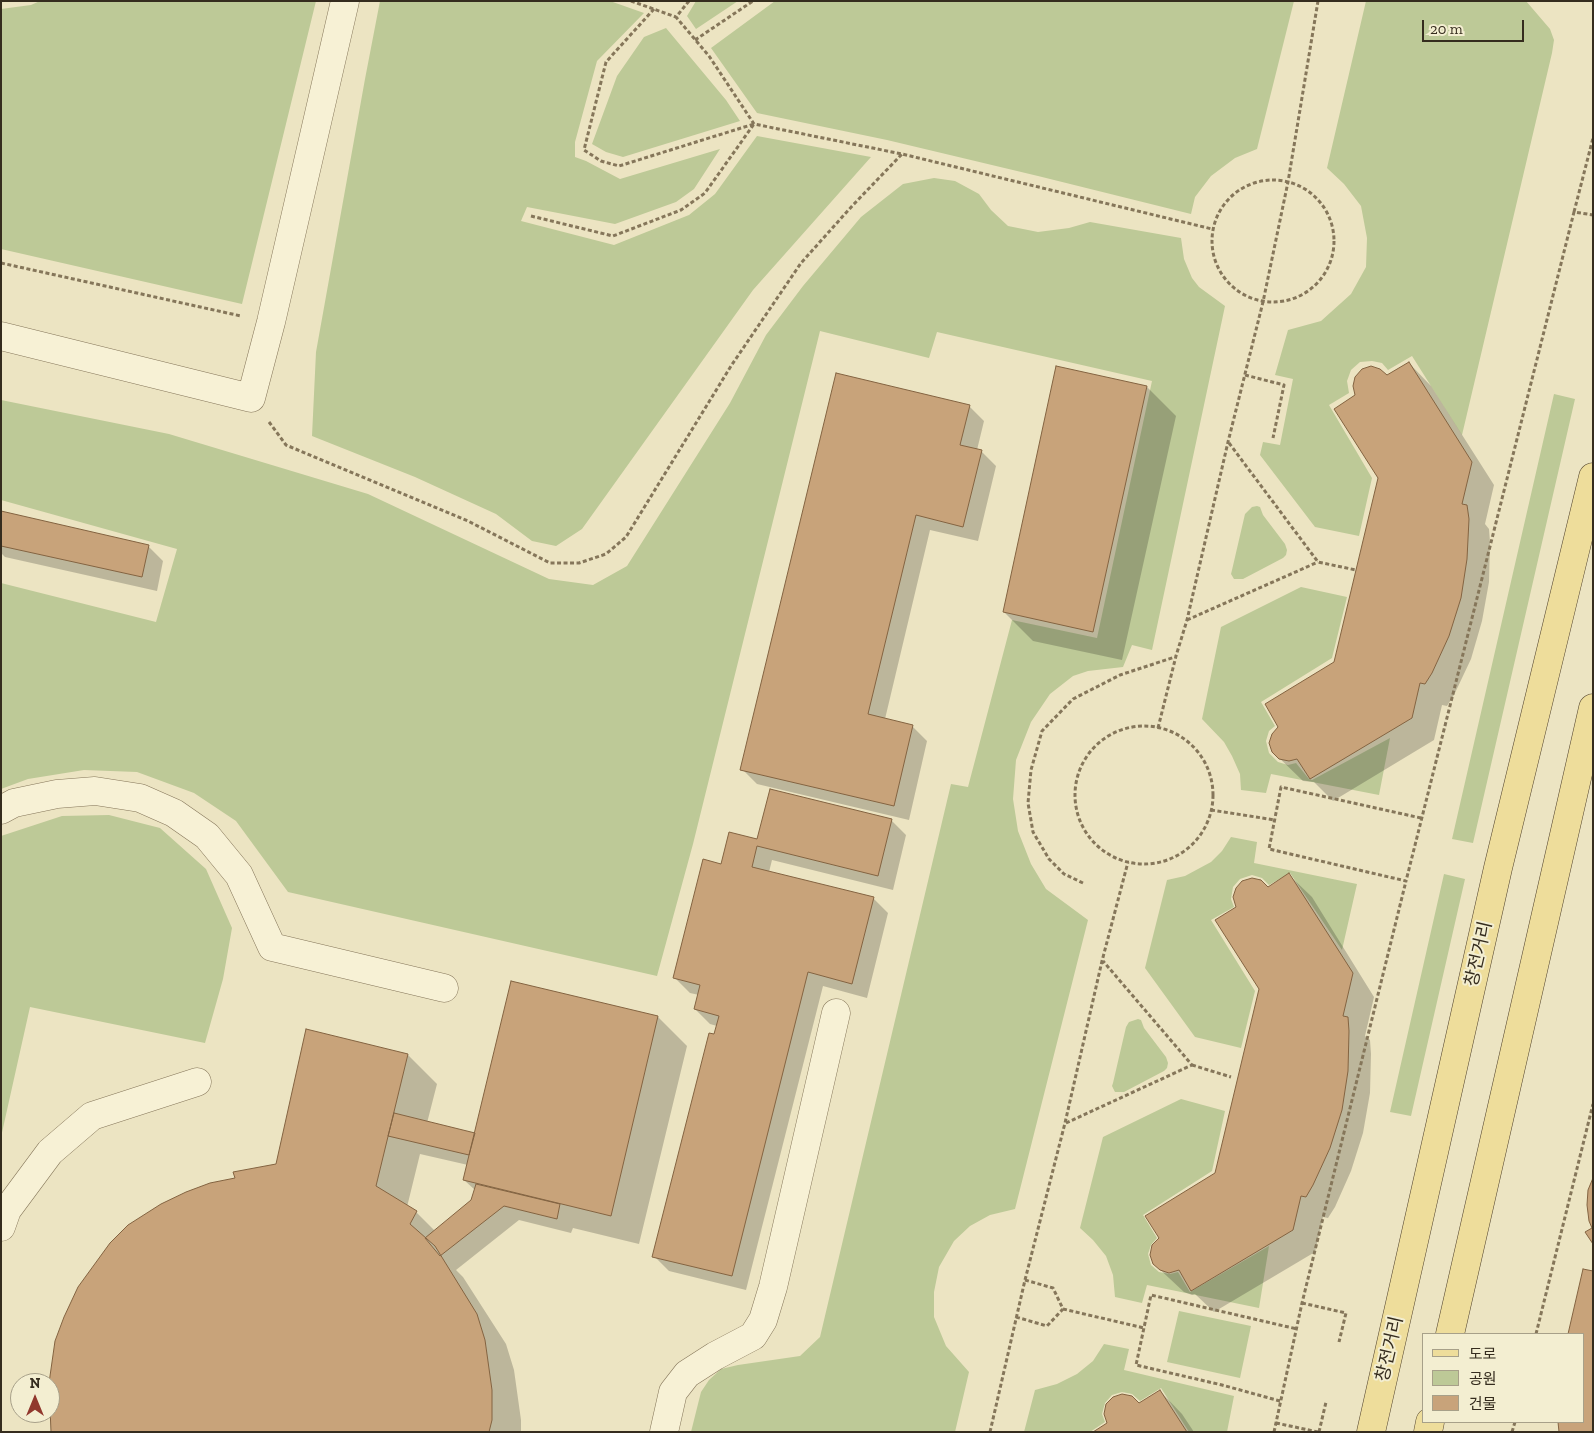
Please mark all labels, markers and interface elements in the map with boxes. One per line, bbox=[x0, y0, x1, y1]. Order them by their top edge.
scale bar bbox=[1424, 10, 1526, 42]
text: 20 m bbox=[1430, 20, 1463, 38]
street label: 창전거리 bbox=[1461, 919, 1497, 989]
street label: 창전거리 bbox=[1372, 1314, 1408, 1384]
legend bbox=[1422, 1333, 1584, 1423]
text: 도로 bbox=[1469, 1345, 1497, 1363]
text: 공원 bbox=[1469, 1370, 1497, 1388]
north arrow bbox=[10, 1373, 60, 1423]
text: N bbox=[30, 1375, 40, 1392]
text: 건물 bbox=[1469, 1395, 1497, 1413]

